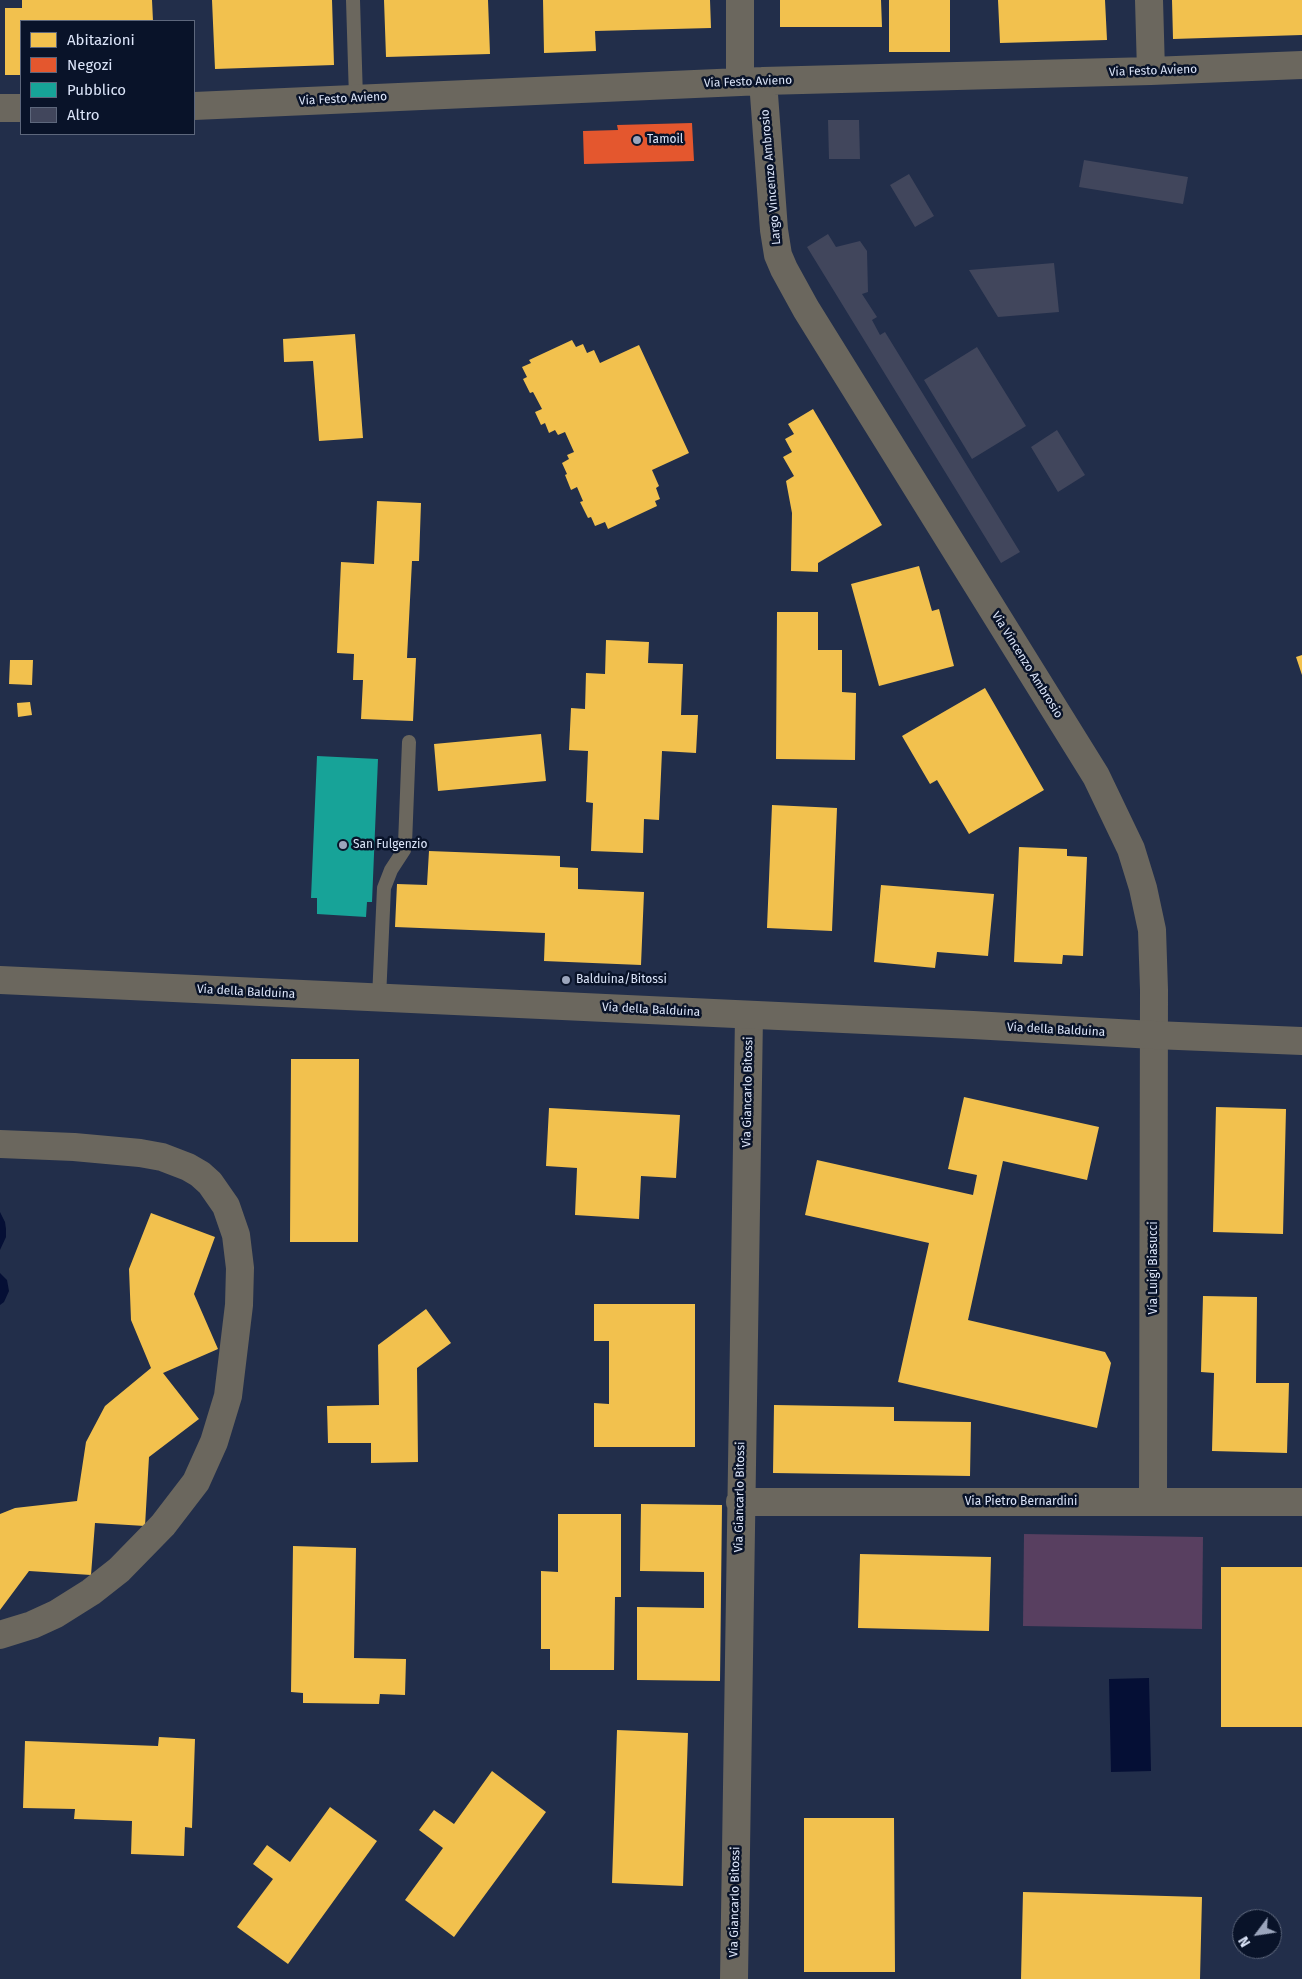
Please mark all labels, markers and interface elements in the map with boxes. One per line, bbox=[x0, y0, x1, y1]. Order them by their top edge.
legend bbox=[20, 20, 195, 135]
text: Abitazioni bbox=[67, 31, 135, 49]
text: Negozi bbox=[67, 56, 112, 74]
street label: Via Festo Avieno bbox=[1109, 62, 1197, 80]
street label: Via Festo Avieno bbox=[704, 73, 792, 91]
text: Pubblico bbox=[67, 81, 126, 99]
street label: Via Festo Avieno bbox=[298, 89, 388, 109]
text: Altro bbox=[67, 106, 100, 124]
street label: Largo Vincenzo Ambrosio bbox=[758, 109, 784, 245]
place label: Tamoil bbox=[647, 133, 683, 147]
marker: Tamoil bbox=[631, 134, 643, 146]
street label: Via Vincenzo Ambrosio bbox=[988, 609, 1066, 721]
place label: San Fulgenzio bbox=[353, 838, 427, 852]
marker: San Fulgenzio bbox=[337, 839, 349, 851]
place label: Balduina/Bitossi bbox=[576, 973, 667, 987]
marker: Balduina/Bitossi bbox=[560, 974, 572, 986]
street label: Via della Balduina bbox=[196, 982, 296, 1002]
street label: Via della Balduina bbox=[601, 1000, 701, 1020]
street label: Via della Balduina bbox=[1006, 1020, 1106, 1040]
street label: Via Giancarlo Bitossi bbox=[740, 1036, 756, 1148]
street label: Via Luigi Biasucci bbox=[1147, 1221, 1161, 1315]
street label: Via Giancarlo Bitossi bbox=[732, 1441, 748, 1553]
street label: Via Pietro Bernardini bbox=[965, 1495, 1077, 1509]
street label: Via Giancarlo Bitossi bbox=[727, 1846, 743, 1958]
north arrow bbox=[1232, 1909, 1282, 1959]
text: N bbox=[1235, 1933, 1254, 1950]

